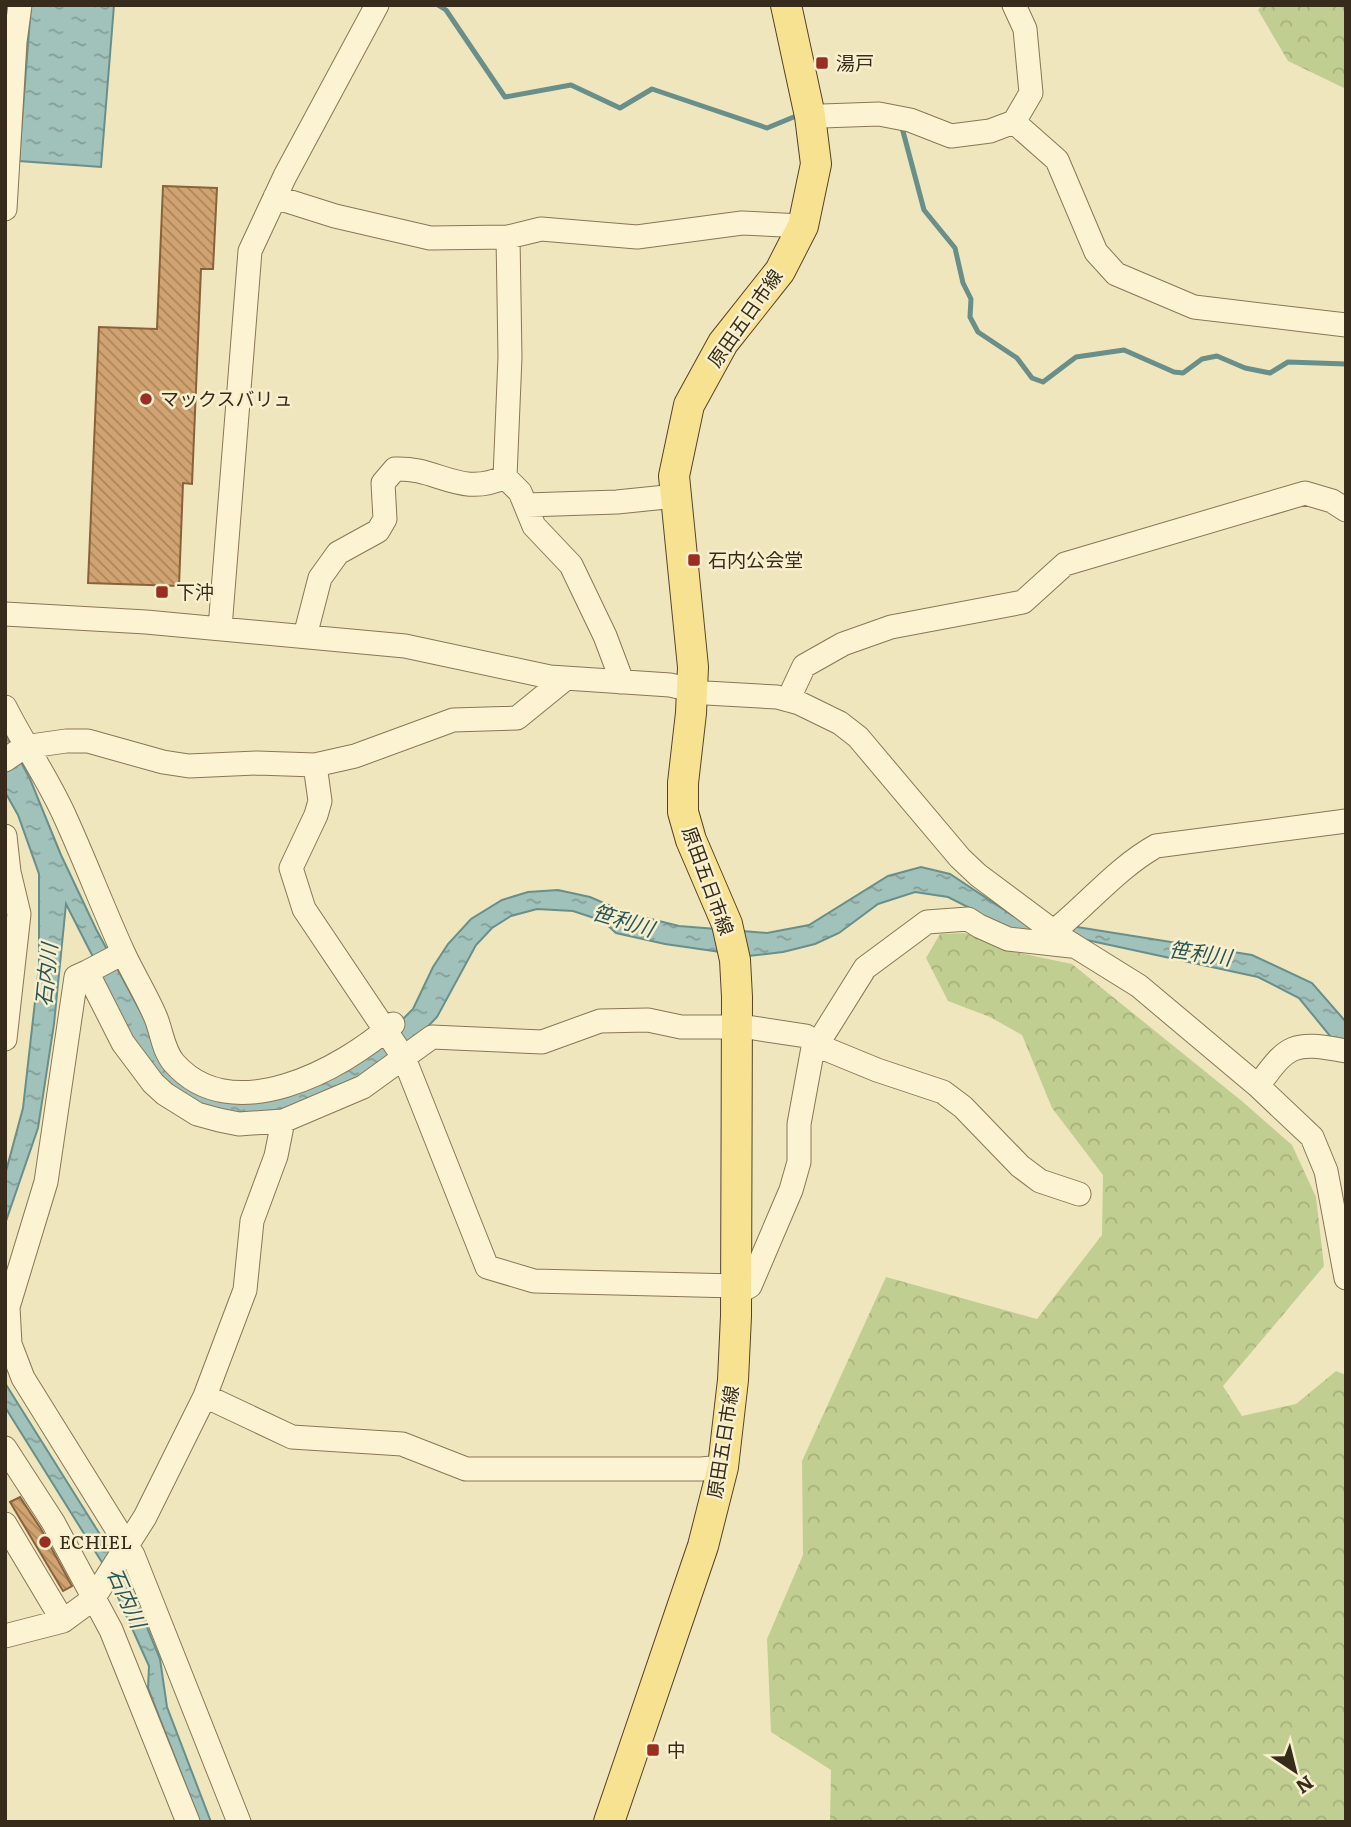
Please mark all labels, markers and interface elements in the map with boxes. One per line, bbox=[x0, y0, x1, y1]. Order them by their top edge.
place label: 湯戸 bbox=[836, 48, 874, 76]
marker: 湯戸 bbox=[814, 55, 830, 71]
street label: 原田五日市線 bbox=[700, 263, 788, 372]
place label: マックスバリュ bbox=[160, 384, 292, 412]
marker: マックスバリュ bbox=[138, 391, 154, 407]
place label: 石内公会堂 bbox=[708, 545, 803, 573]
marker: 石内公会堂 bbox=[686, 552, 702, 568]
place label: 下沖 bbox=[176, 577, 214, 605]
marker: 下沖 bbox=[154, 584, 170, 600]
street label: 原田五日市線 bbox=[676, 822, 742, 939]
water label: 笹利川 bbox=[589, 895, 660, 943]
water label: 笹利川 bbox=[1167, 932, 1236, 972]
water label: 石内川 bbox=[26, 940, 63, 1008]
street label: 原田五日市線 bbox=[699, 1383, 745, 1500]
place label: ECHIEL bbox=[59, 1527, 132, 1555]
marker: ECHIEL bbox=[37, 1534, 53, 1550]
water label: 石内川 bbox=[101, 1562, 156, 1634]
place label: 中 bbox=[667, 1735, 686, 1763]
north arrow bbox=[1260, 1736, 1330, 1806]
marker: 中 bbox=[645, 1742, 661, 1758]
text: N bbox=[1291, 1770, 1320, 1802]

